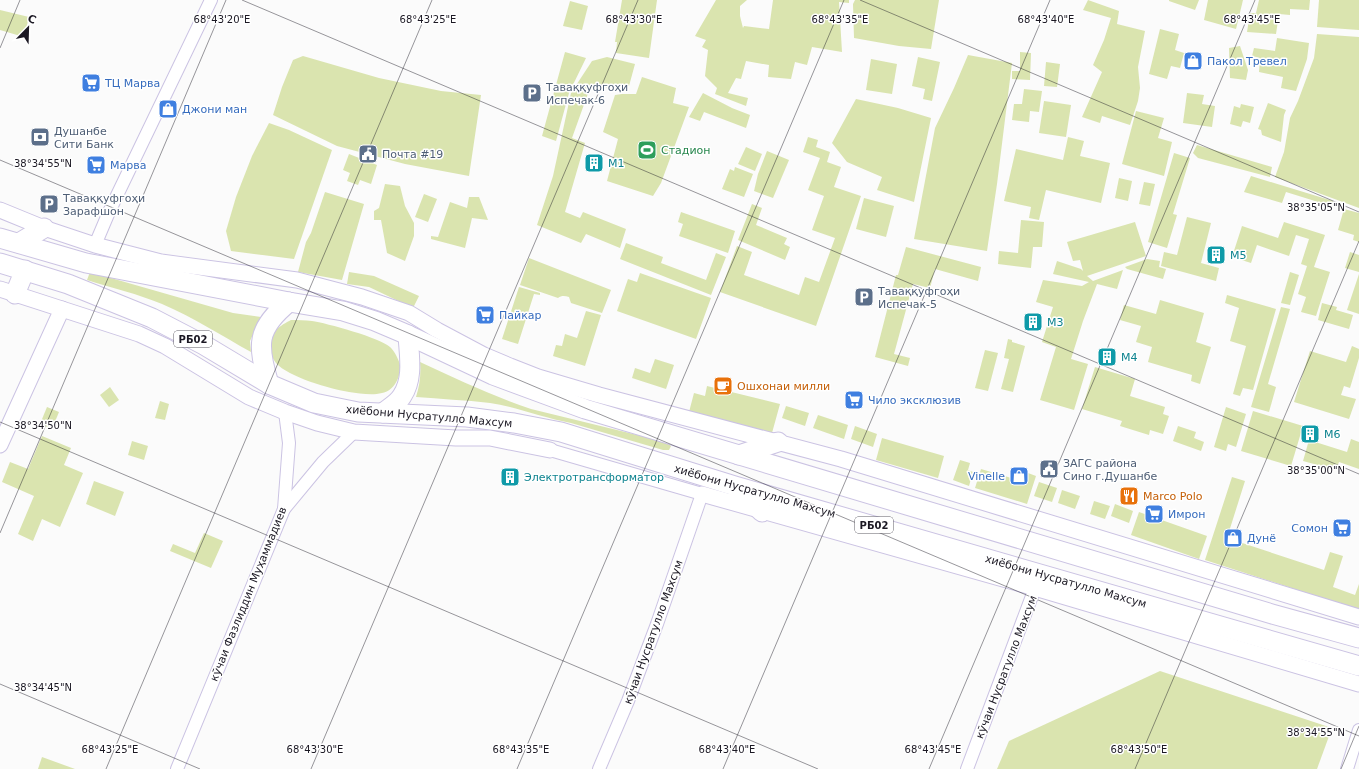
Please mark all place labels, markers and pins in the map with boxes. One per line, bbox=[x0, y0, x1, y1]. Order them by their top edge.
shop icon: Пакол Тревел bbox=[1182, 50, 1204, 72]
place label: Пакол Тревел bbox=[1207, 55, 1287, 68]
supermarket icon: ТЦ Марва bbox=[80, 72, 102, 94]
place label: ТЦ Марва bbox=[104, 77, 160, 90]
place label: Таваққуфгоҳи Испечак-6 bbox=[545, 81, 628, 107]
parking icon: Таваққуфгоҳи Испечак-6 bbox=[521, 82, 543, 104]
shop icon: Джони ман bbox=[157, 98, 179, 120]
place label: Джони ман bbox=[182, 103, 247, 116]
place label: Душанбе Сити Банк bbox=[54, 125, 114, 151]
bank icon: Душанбе Сити Банк bbox=[29, 126, 51, 148]
sports icon: Стадион bbox=[636, 139, 658, 161]
public building icon: Почта #19 bbox=[357, 143, 379, 165]
place label: Стадион bbox=[661, 144, 711, 157]
place label: Почта #19 bbox=[382, 148, 443, 161]
building icon: М1 bbox=[583, 152, 605, 174]
supermarket icon: Марва bbox=[85, 154, 107, 176]
place label: М1 bbox=[608, 157, 625, 170]
place label: Марва bbox=[110, 159, 146, 172]
place label: Таваққуфгоҳи Зарафшон bbox=[62, 192, 145, 218]
parking icon: Таваққуфгоҳи Зарафшон bbox=[38, 193, 60, 215]
building icon: М5 bbox=[1205, 244, 1227, 266]
place label: М5 bbox=[1230, 249, 1247, 262]
place label: Таваққуфгоҳи Испечак-5 bbox=[877, 285, 960, 311]
parking icon: Таваққуфгоҳи Испечак-5 bbox=[853, 286, 875, 308]
supermarket icon: Пайкар bbox=[474, 304, 496, 326]
place label: Пайкар bbox=[499, 309, 542, 322]
building icon: M3 bbox=[1022, 311, 1044, 333]
place label: M3 bbox=[1047, 316, 1064, 329]
building icon: М4 bbox=[1096, 346, 1118, 368]
place label: М4 bbox=[1121, 351, 1138, 364]
cafe icon: Ошхонаи милли bbox=[712, 375, 734, 397]
place label: Ошхонаи милли bbox=[737, 380, 830, 393]
supermarket icon: Чило эксклюзив bbox=[843, 389, 865, 411]
place label: Чило эксклюзив bbox=[868, 394, 961, 407]
building icon: М6 bbox=[1299, 423, 1321, 445]
place label: М6 bbox=[1324, 428, 1341, 441]
place label: ЗАГС района Сино г.Душанбе bbox=[1063, 457, 1157, 483]
public building icon: ЗАГС района Сино г.Душанбе bbox=[1038, 458, 1060, 480]
shop icon: Vinelle bbox=[1008, 465, 1030, 487]
building icon: Электротрансформатор bbox=[499, 466, 521, 488]
place label: Vinelle bbox=[968, 470, 1005, 483]
place label: Электротрансформатор bbox=[524, 471, 664, 484]
restaurant icon: Marco Polo bbox=[1118, 485, 1140, 507]
place label: Marco Polo bbox=[1143, 490, 1203, 503]
supermarket icon: Имрон bbox=[1143, 503, 1165, 525]
place label: Имрон bbox=[1168, 508, 1205, 521]
supermarket icon: Сомон bbox=[1331, 517, 1353, 539]
place label: Сомон bbox=[1291, 522, 1328, 535]
shop icon: Дунё bbox=[1222, 527, 1244, 549]
place label: Дунё bbox=[1247, 532, 1276, 545]

